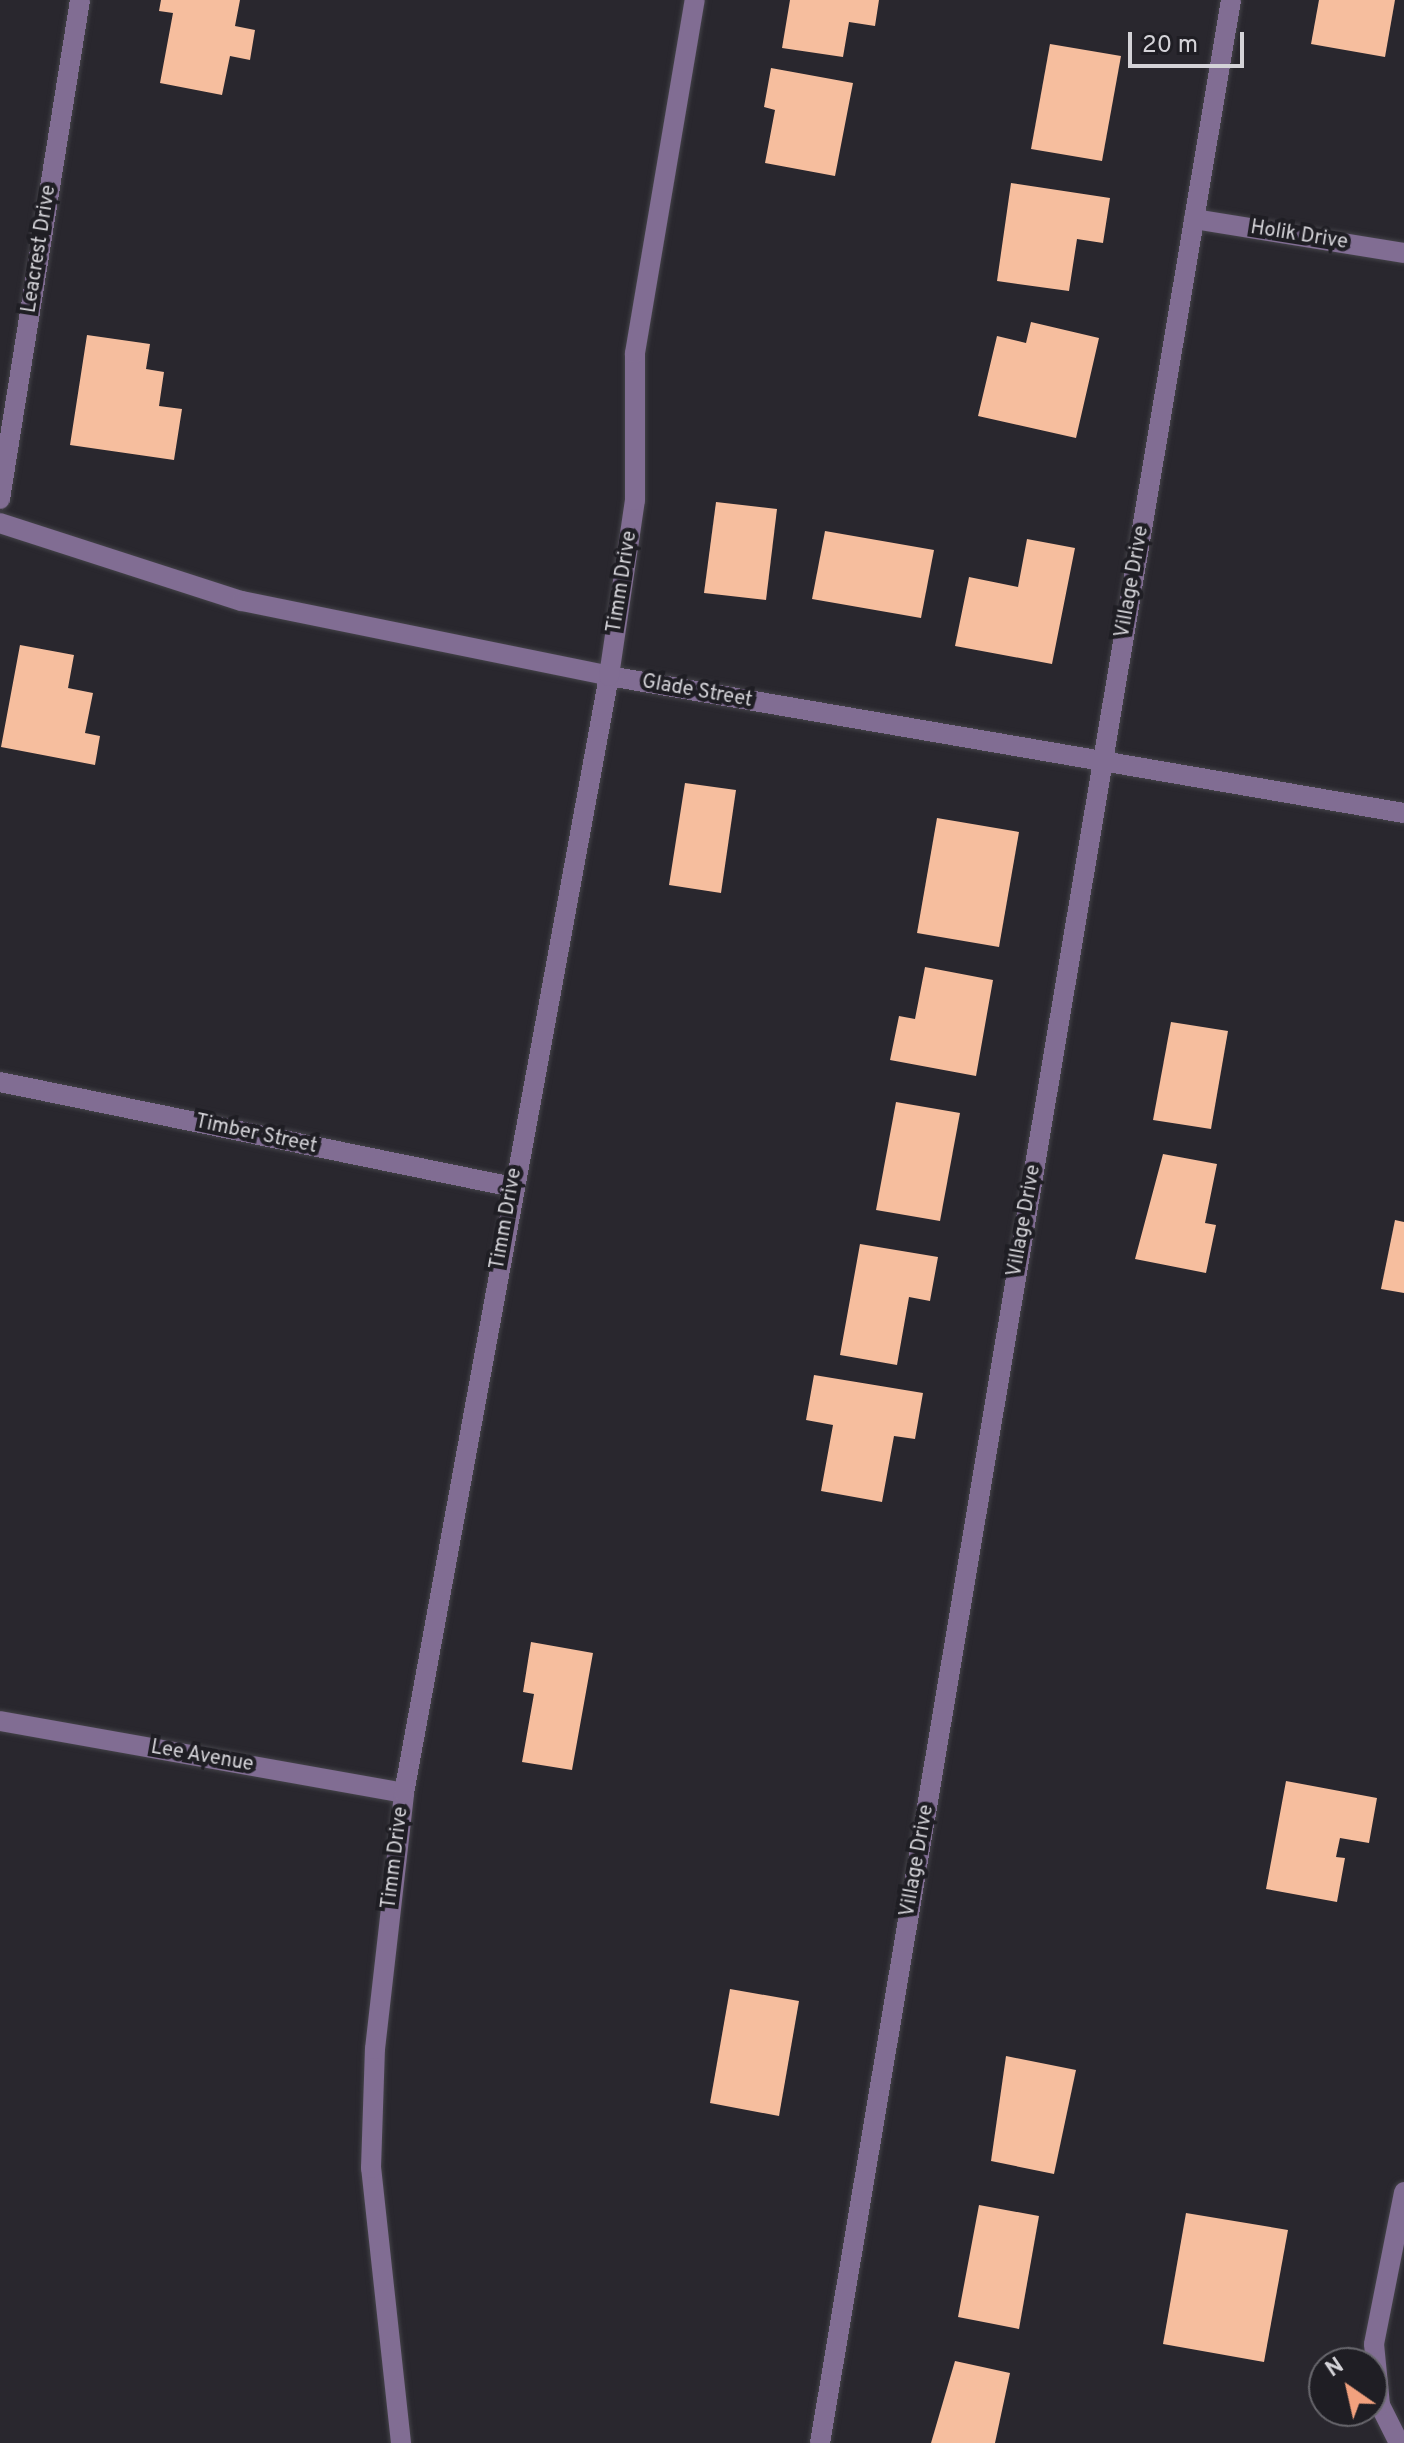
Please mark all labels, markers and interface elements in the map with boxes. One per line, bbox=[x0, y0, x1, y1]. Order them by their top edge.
scale bar bbox=[1132, 16, 1248, 66]
text: 20 m bbox=[1142, 31, 1198, 61]
street label: Leacrest Drive bbox=[18, 183, 62, 315]
street label: Holik Drive bbox=[1249, 216, 1349, 256]
street label: Village Drive bbox=[1111, 524, 1155, 640]
street label: Timm Drive bbox=[603, 529, 643, 635]
street label: Glade Street bbox=[640, 670, 754, 714]
street label: Timber Street bbox=[193, 1110, 319, 1160]
street label: Village Drive bbox=[1003, 1163, 1047, 1279]
street label: Timm Drive bbox=[486, 1166, 528, 1272]
street label: Lee Avenue bbox=[148, 1736, 256, 1778]
street label: Village Drive bbox=[896, 1803, 940, 1919]
street label: Timm Drive bbox=[378, 1805, 414, 1911]
north arrow bbox=[1308, 2347, 1388, 2427]
text: N bbox=[1321, 2353, 1350, 2384]

